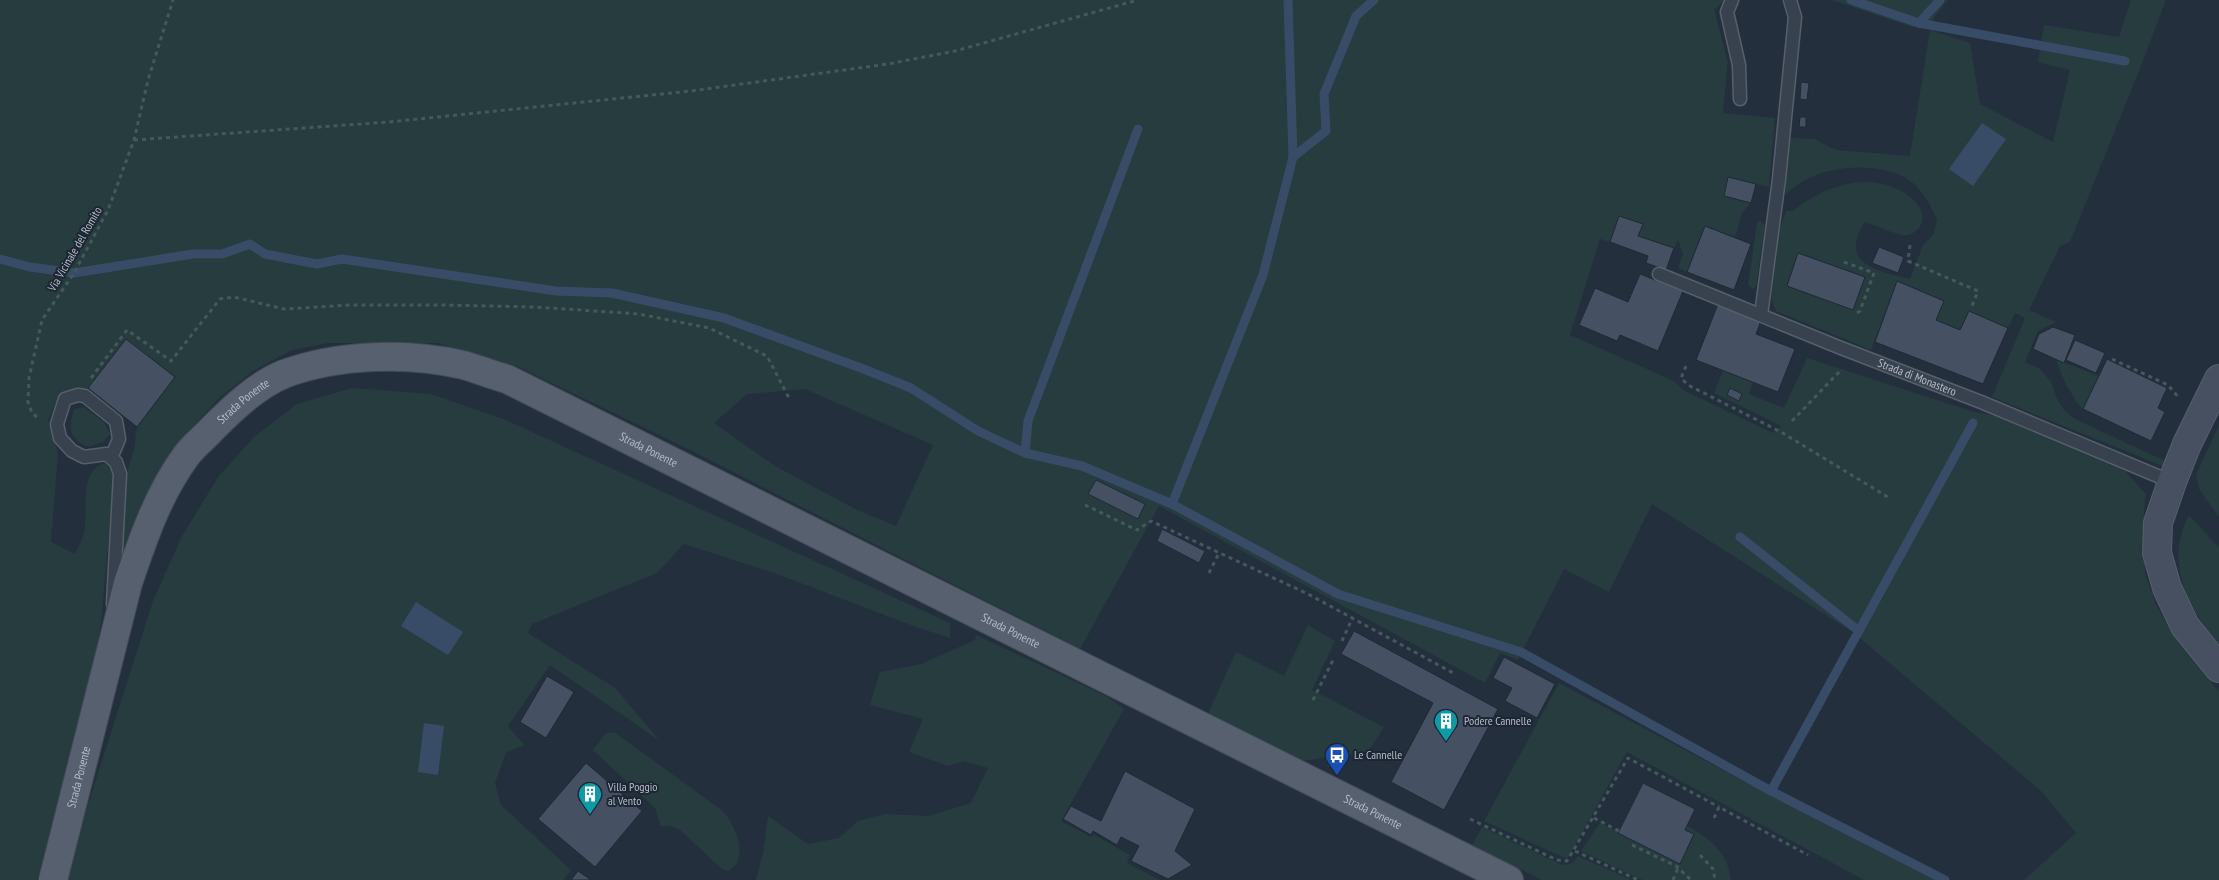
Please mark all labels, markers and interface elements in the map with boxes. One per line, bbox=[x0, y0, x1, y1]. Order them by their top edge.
street label: Via Vicinale del Romito bbox=[44, 204, 105, 295]
street label: Strada di Monastero bbox=[1876, 355, 1959, 399]
street label: Strada Ponente bbox=[214, 375, 272, 427]
street label: Strada Ponente bbox=[617, 428, 680, 470]
street label: Strada Ponente bbox=[979, 610, 1042, 651]
building icon: Podere Cannelle bbox=[1433, 708, 1459, 742]
place label: Podere Cannelle bbox=[1464, 713, 1531, 728]
bus stop icon: Le Cannelle bbox=[1324, 742, 1350, 776]
street label: Strada Ponente bbox=[63, 745, 93, 810]
place label: Le Cannelle bbox=[1354, 747, 1402, 762]
place label: Villa Poggio al Vento bbox=[607, 779, 658, 808]
building icon: Villa Poggio al Vento bbox=[577, 781, 603, 815]
street label: Strada Ponente bbox=[1342, 791, 1405, 832]

